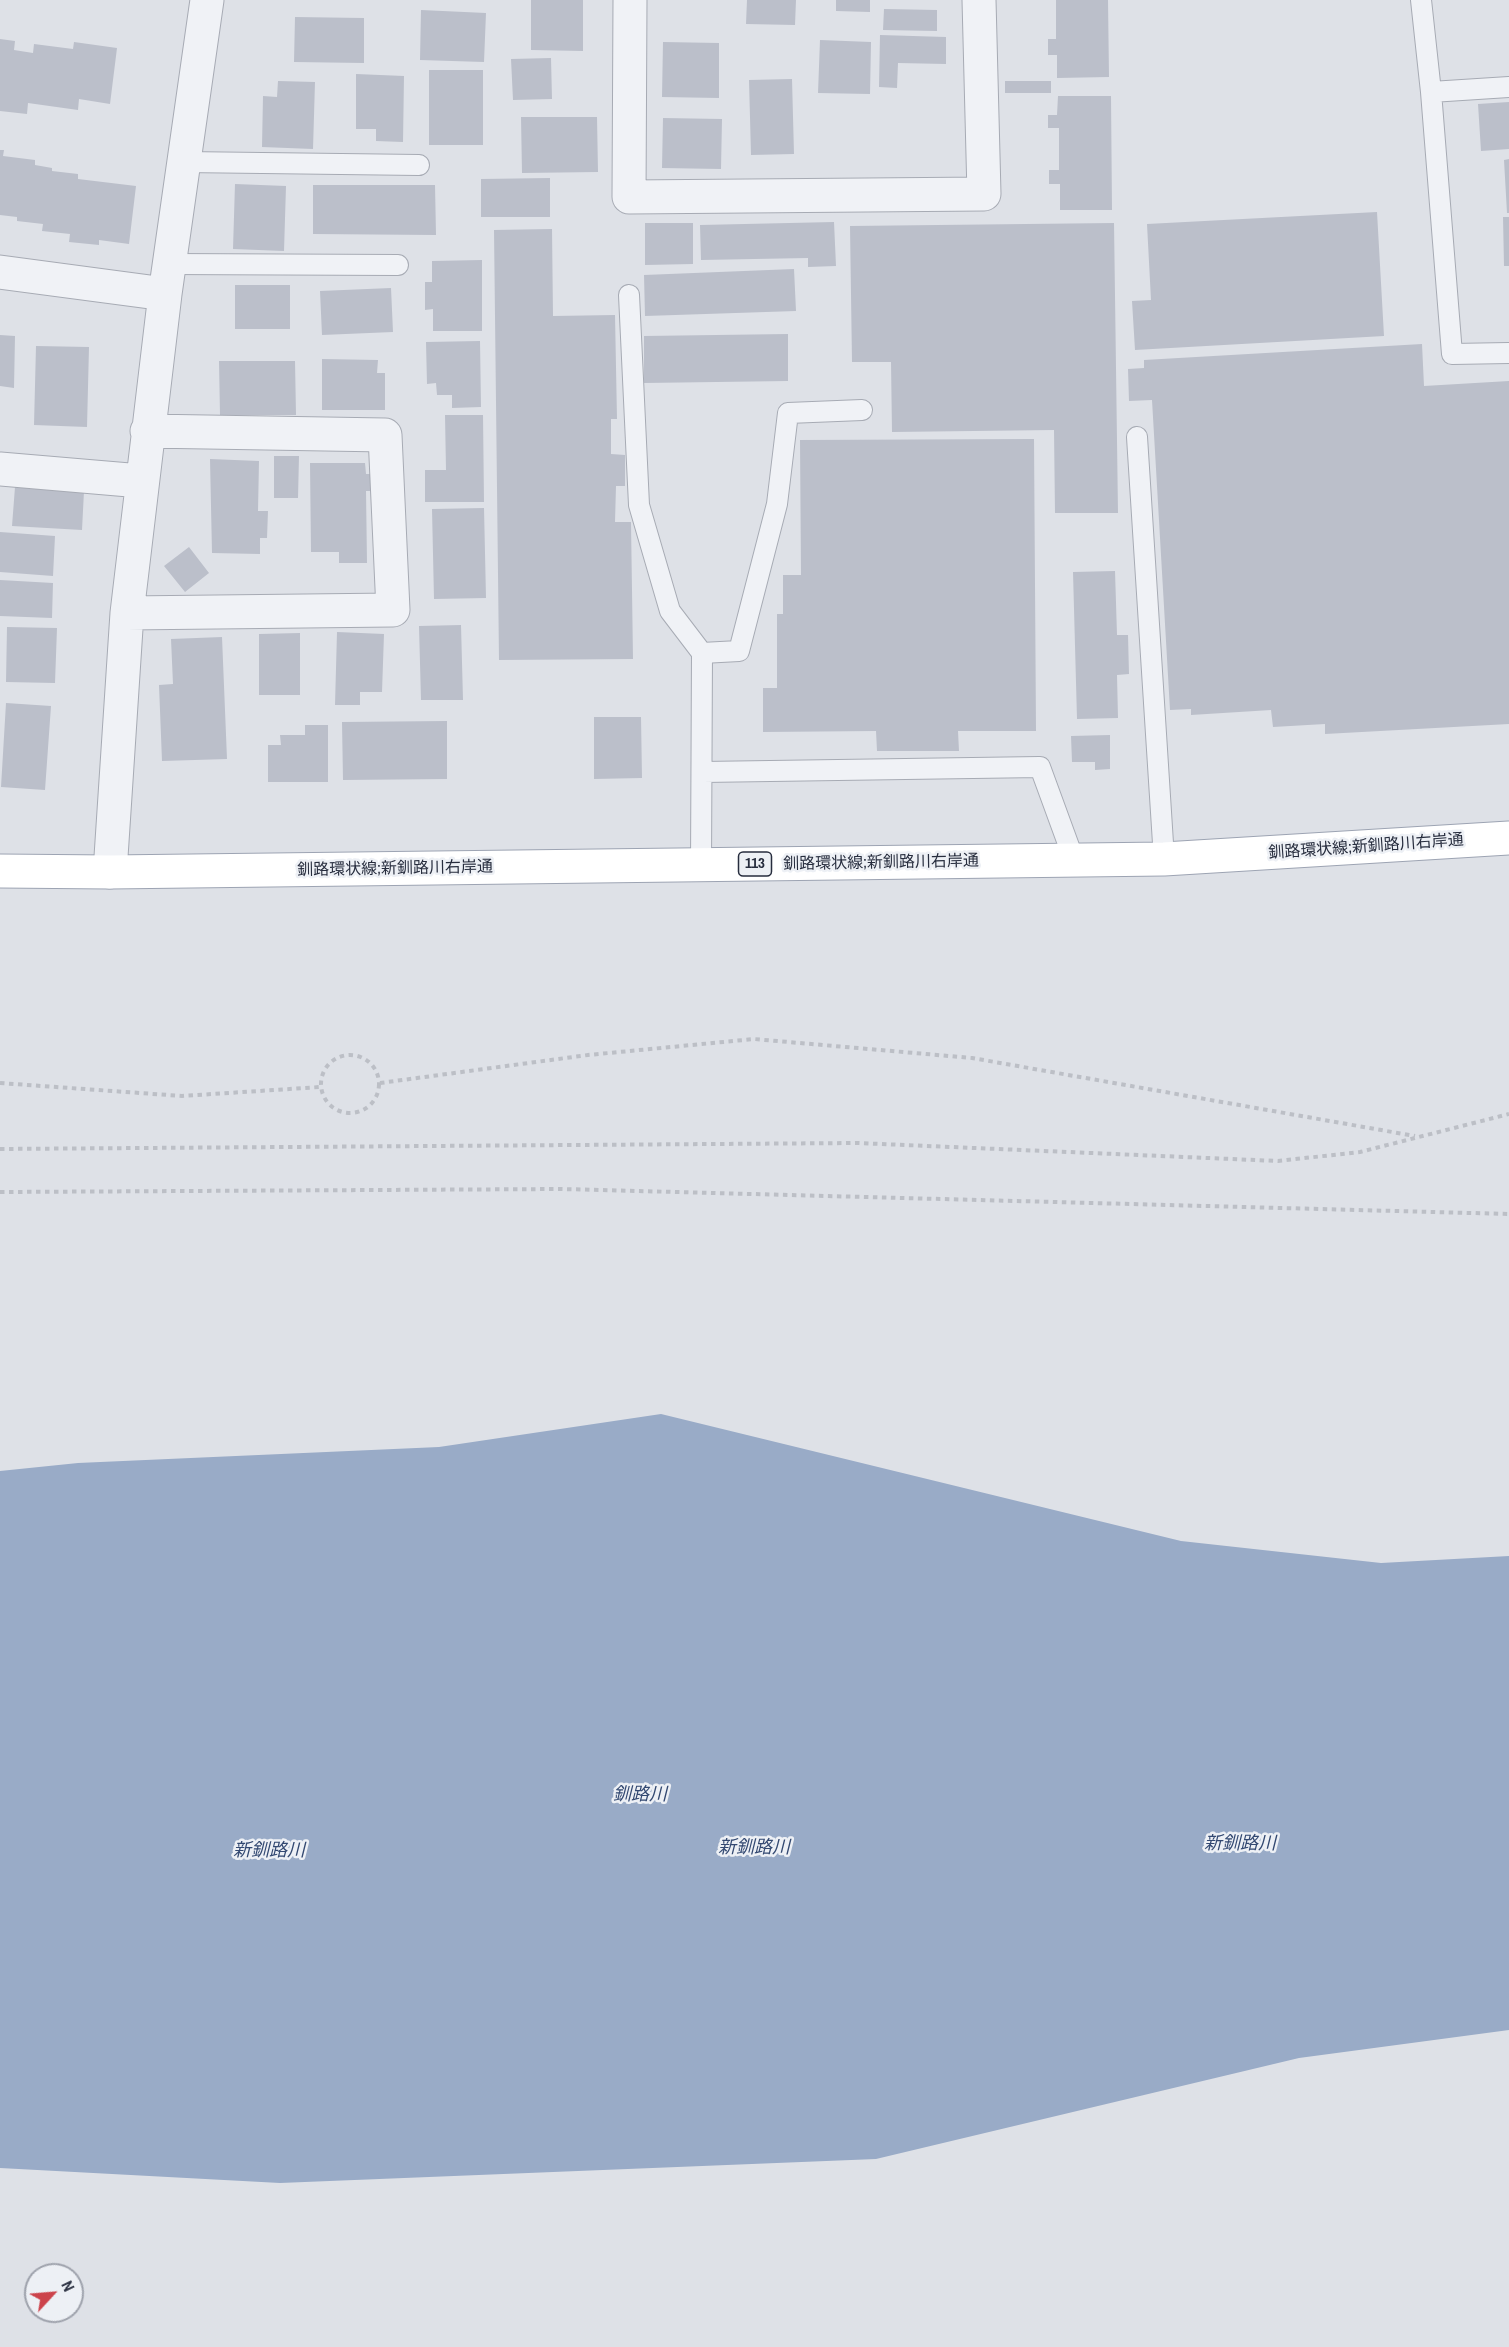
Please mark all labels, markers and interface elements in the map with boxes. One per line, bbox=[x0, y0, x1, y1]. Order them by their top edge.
street label: 釧路環状線;新釧路川右岸通 bbox=[1268, 831, 1464, 863]
road number: 113 bbox=[738, 852, 771, 876]
street label: 釧路環状線;新釧路川右岸通 bbox=[783, 852, 979, 874]
street label: 釧路環状線;新釧路川右岸通 bbox=[297, 858, 493, 880]
water label: 釧路川 bbox=[613, 1784, 667, 1806]
water label: 新釧路川 bbox=[1204, 1833, 1276, 1855]
water label: 新釧路川 bbox=[718, 1837, 790, 1859]
water label: 新釧路川 bbox=[233, 1840, 305, 1862]
north arrow bbox=[24, 2263, 84, 2323]
text: N bbox=[56, 2277, 80, 2295]

